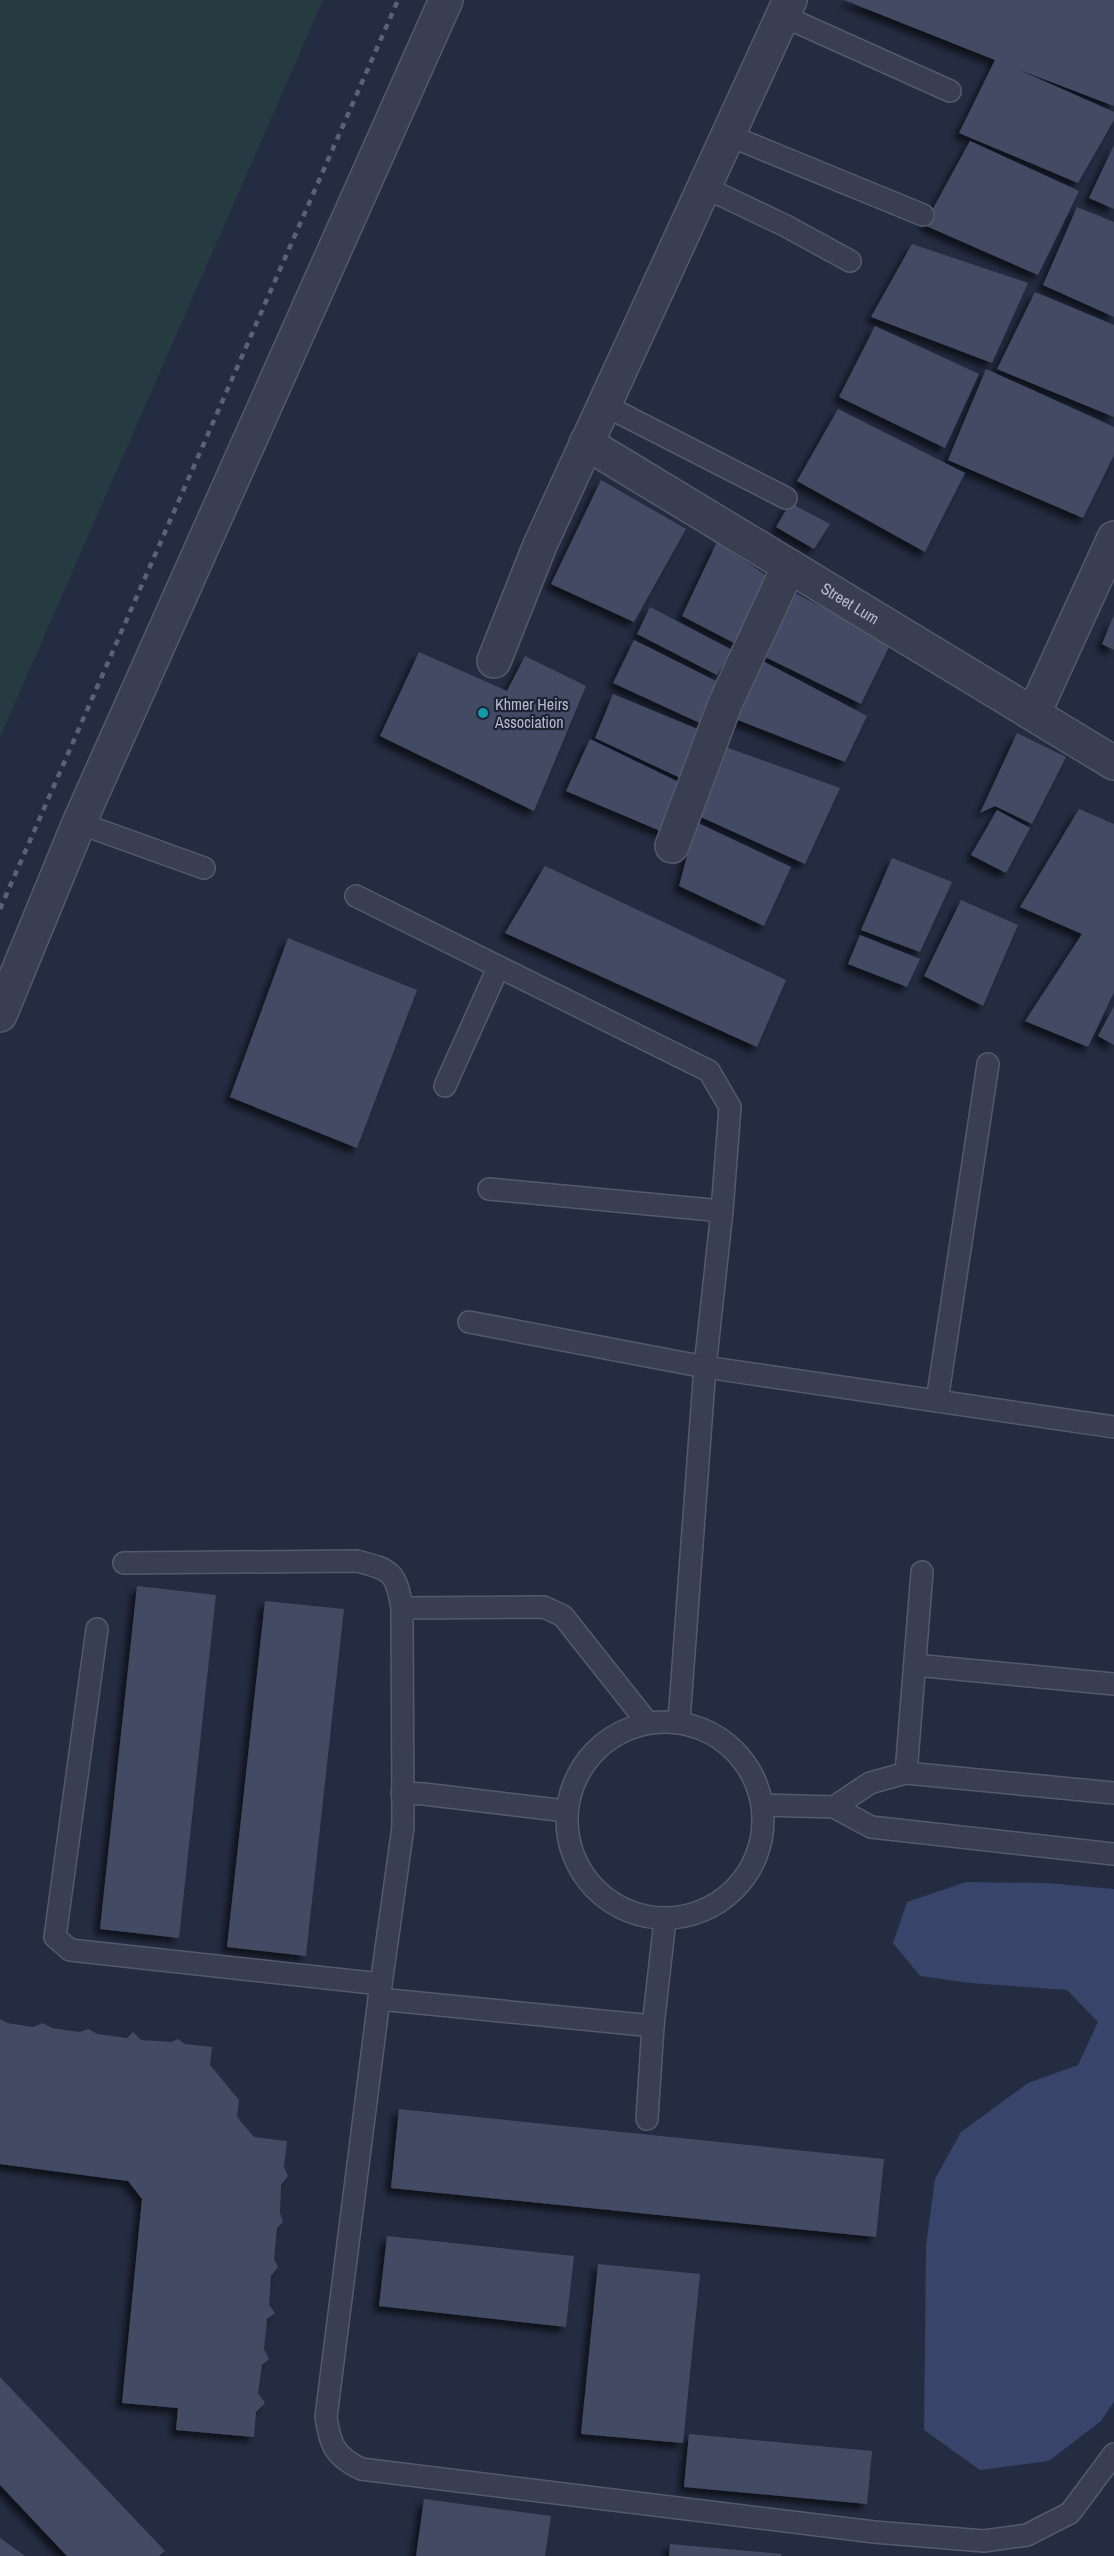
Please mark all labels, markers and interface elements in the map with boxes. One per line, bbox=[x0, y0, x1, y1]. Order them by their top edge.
street label: Street Lum bbox=[817, 577, 883, 629]
place label: Khmer Heirs Association bbox=[494, 693, 569, 733]
marker: Khmer Heirs Association bbox=[476, 706, 490, 720]

